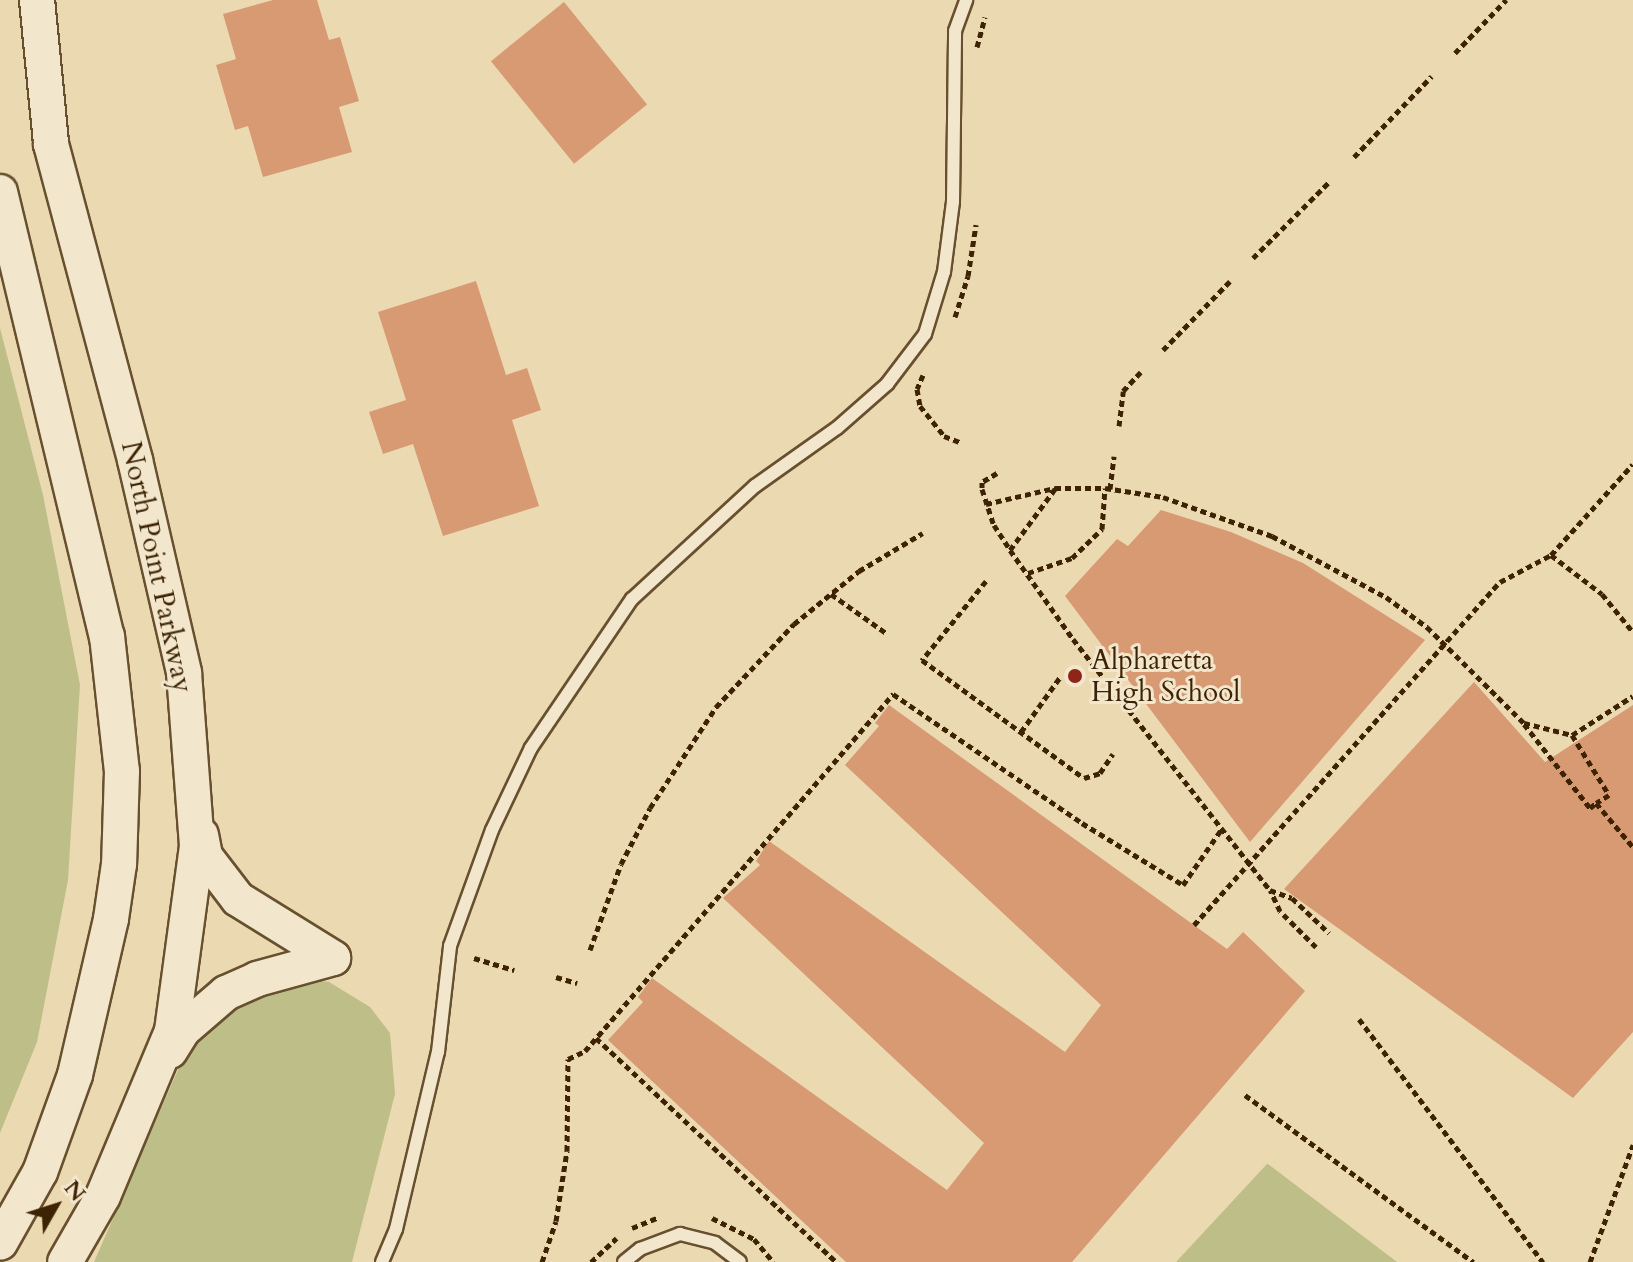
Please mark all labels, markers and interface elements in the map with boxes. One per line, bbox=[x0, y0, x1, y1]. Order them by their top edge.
street label: North Point Parkway bbox=[114, 438, 200, 696]
place label: Alpharetta High School bbox=[1091, 643, 1240, 709]
marker: Alpharetta High School bbox=[1066, 667, 1084, 685]
north arrow bbox=[16, 1166, 96, 1246]
text: N bbox=[57, 1174, 92, 1208]

